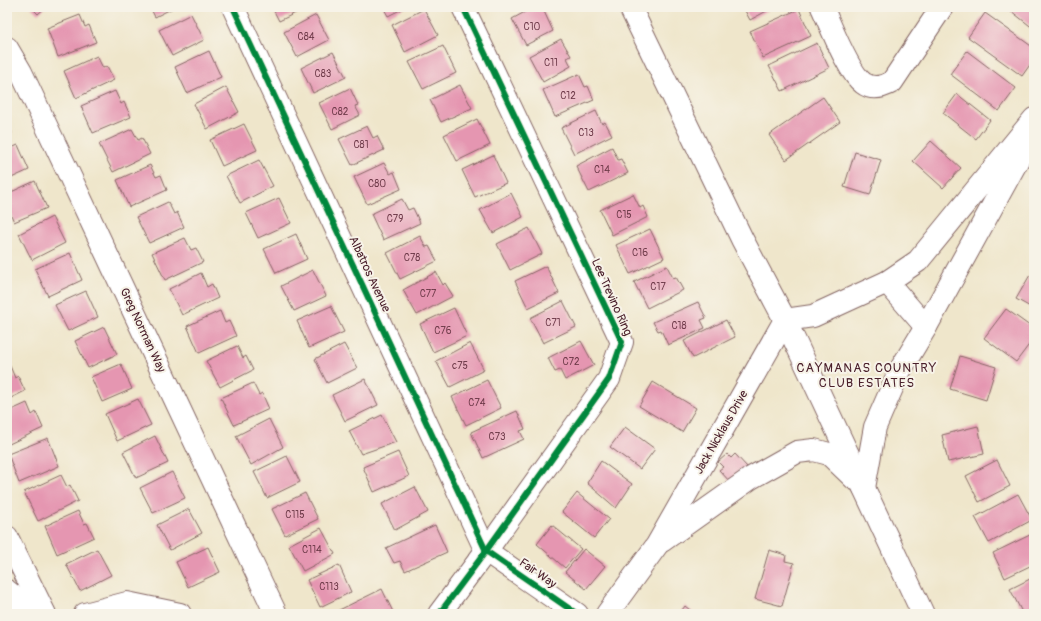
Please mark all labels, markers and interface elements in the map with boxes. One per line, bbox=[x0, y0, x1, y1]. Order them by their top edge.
house number: C10 bbox=[524, 21, 541, 33]
house number: C84 bbox=[297, 31, 315, 43]
house number: C11 bbox=[544, 57, 558, 69]
house number: C83 bbox=[315, 68, 332, 80]
house number: C12 bbox=[560, 90, 576, 102]
house number: C82 bbox=[332, 106, 349, 118]
house number: C13 bbox=[578, 127, 594, 139]
house number: C81 bbox=[353, 139, 369, 151]
house number: C14 bbox=[594, 164, 610, 176]
house number: C80 bbox=[368, 178, 386, 190]
house number: C15 bbox=[616, 209, 632, 221]
house number: C79 bbox=[387, 213, 403, 225]
street label: Albatros Avenue bbox=[345, 234, 394, 315]
house number: C16 bbox=[632, 247, 648, 259]
house number: C78 bbox=[404, 252, 420, 264]
street label: Lee Trevino Ring bbox=[588, 256, 635, 338]
house number: C17 bbox=[650, 281, 666, 293]
street label: Greg Norman Way bbox=[116, 286, 169, 375]
house number: C77 bbox=[420, 288, 437, 300]
house number: C71 bbox=[545, 317, 561, 329]
house number: C18 bbox=[671, 320, 687, 332]
house number: C76 bbox=[434, 325, 452, 337]
house number: C72 bbox=[562, 356, 580, 368]
house number: c75 bbox=[452, 360, 468, 372]
district label: CAYMANAS COUNTRY CLUB ESTATES bbox=[797, 360, 937, 391]
street label: Jack Nicklaus Drive bbox=[691, 388, 752, 477]
house number: C74 bbox=[468, 397, 486, 409]
house number: C73 bbox=[488, 431, 506, 443]
house number: C115 bbox=[285, 509, 305, 521]
house number: C114 bbox=[302, 544, 322, 556]
street label: Fair Way bbox=[516, 555, 559, 592]
house number: C113 bbox=[319, 581, 339, 593]

